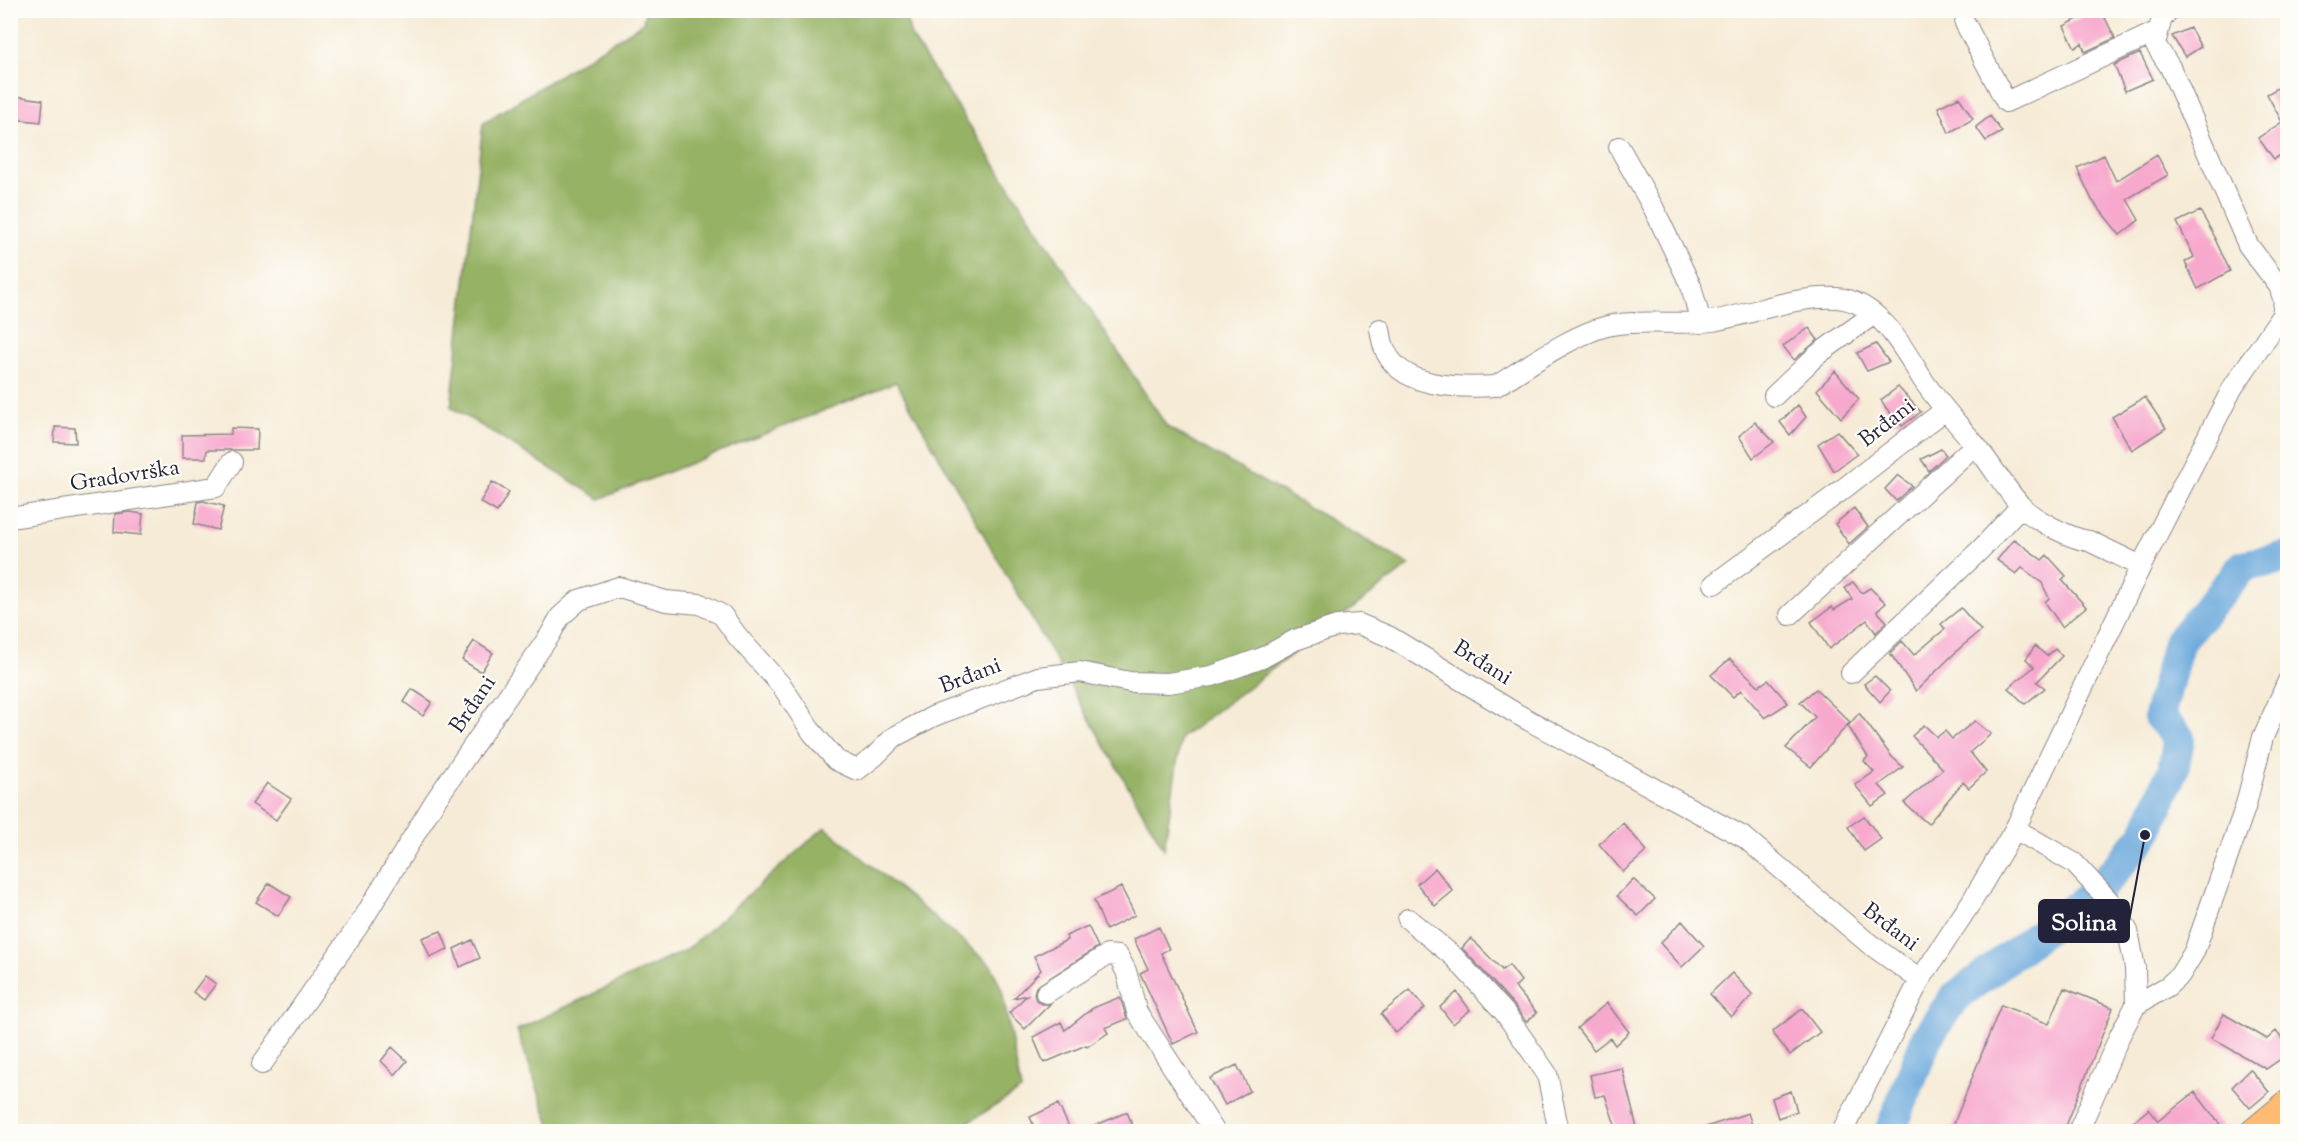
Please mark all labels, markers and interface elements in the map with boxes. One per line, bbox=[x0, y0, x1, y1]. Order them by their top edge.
street label: Brđani bbox=[1853, 392, 1923, 456]
street label: Gradovrška bbox=[68, 453, 182, 501]
street label: Brđani bbox=[1446, 633, 1518, 695]
street label: Brđani bbox=[935, 651, 1007, 703]
street label: Brđani bbox=[443, 670, 505, 740]
street label: Brđani bbox=[1855, 896, 1925, 960]
callout: Solina bbox=[2039, 900, 2129, 942]
text: Solina bbox=[2051, 907, 2118, 941]

